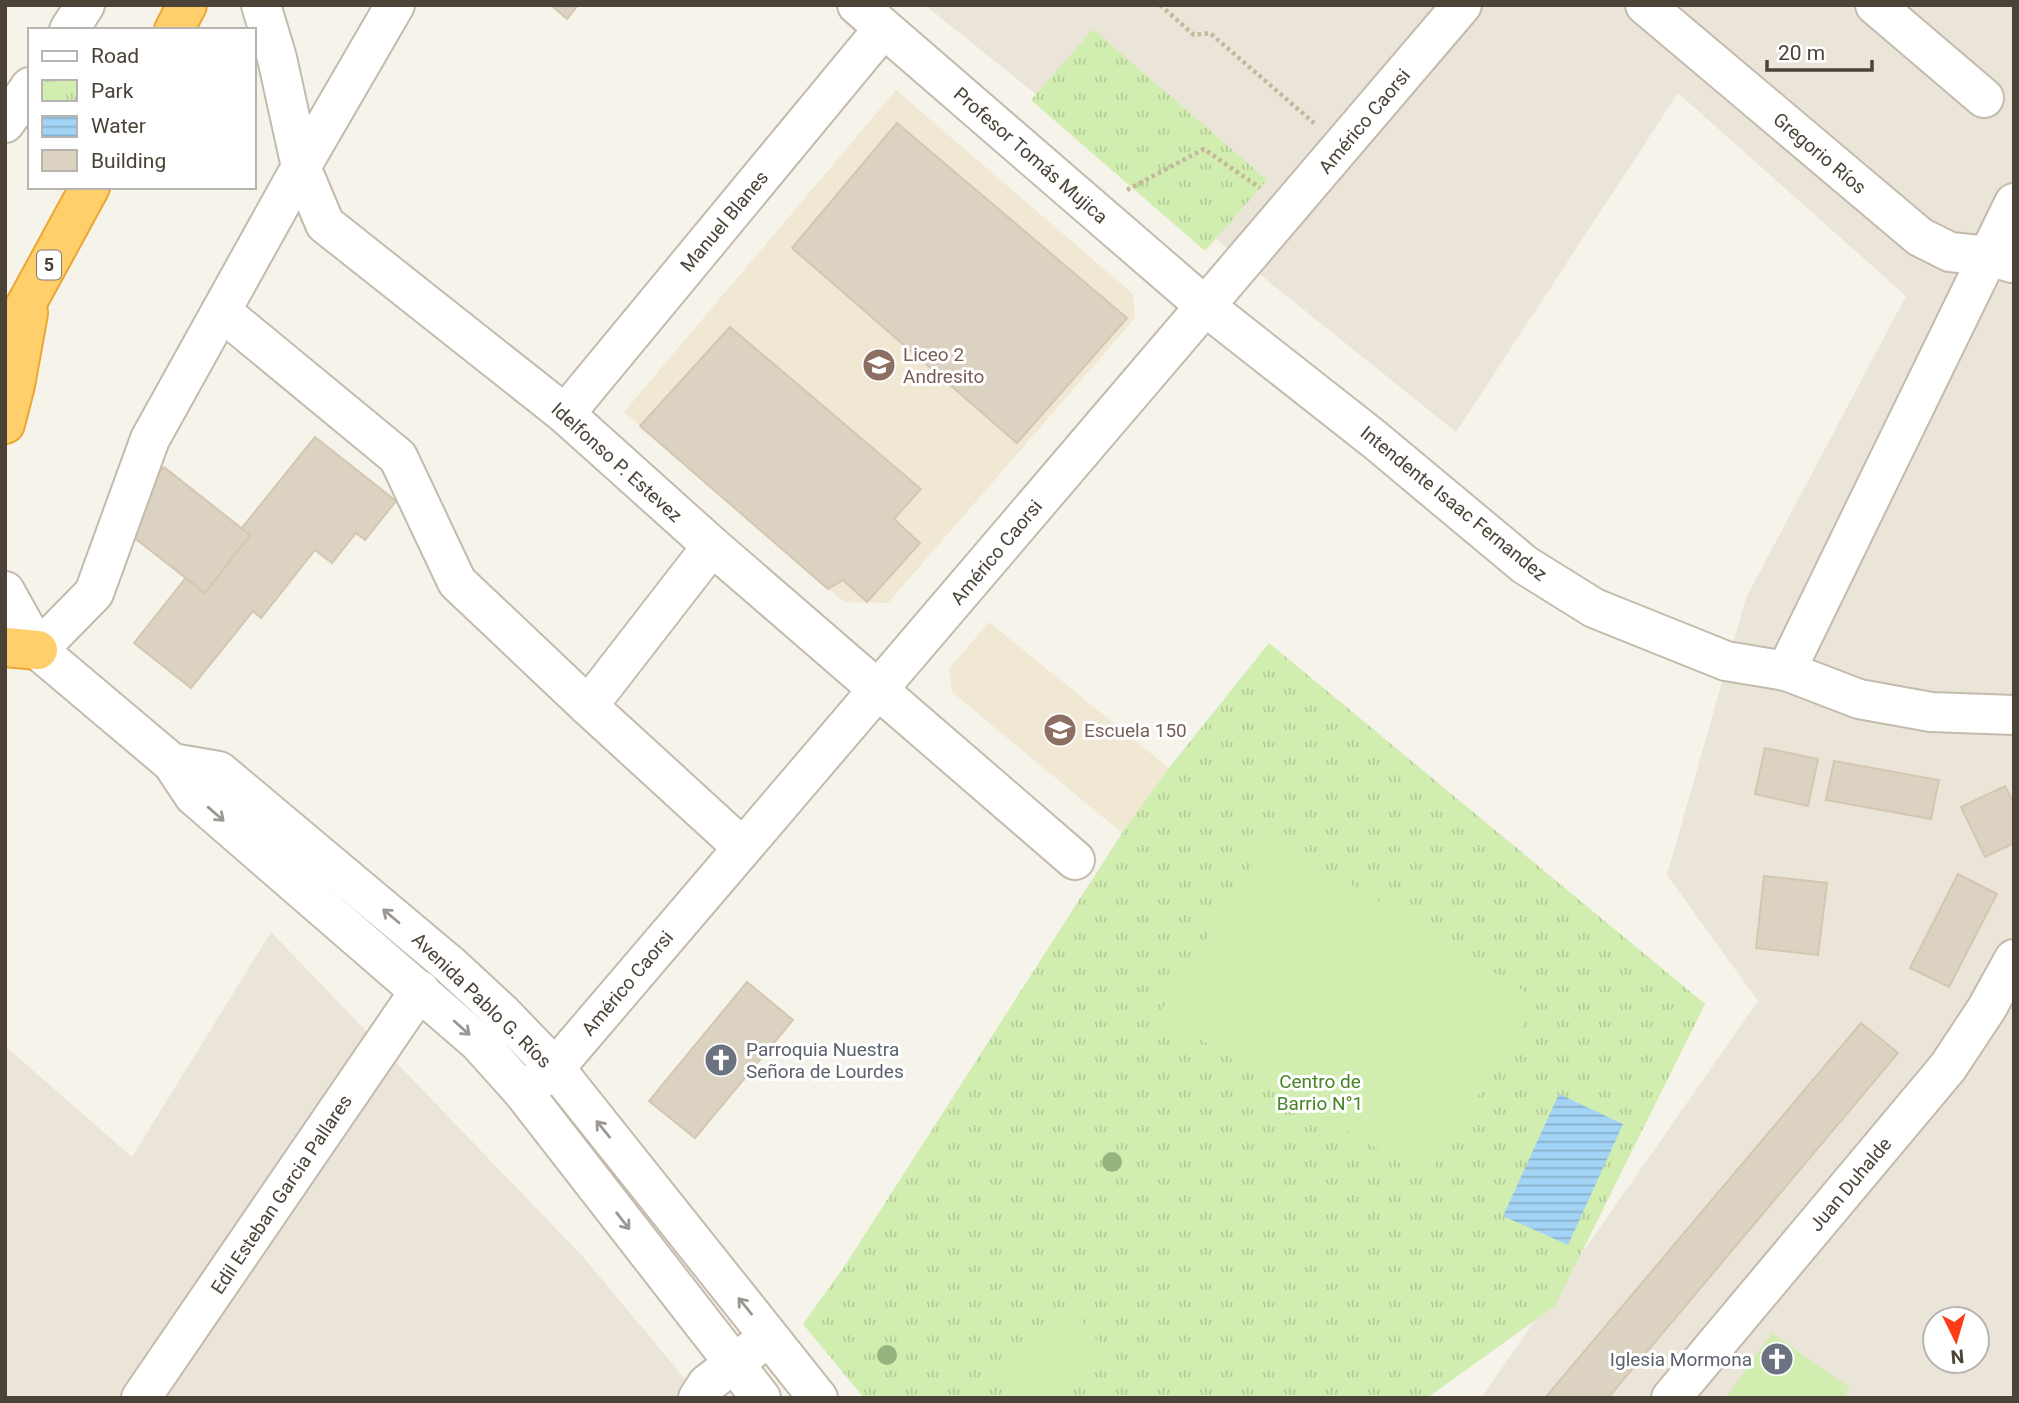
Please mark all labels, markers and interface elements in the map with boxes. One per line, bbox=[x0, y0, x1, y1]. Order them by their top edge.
legend bbox=[28, 28, 256, 189]
scale bar bbox=[1767, 28, 1872, 72]
text: 20 m bbox=[1778, 41, 1825, 65]
text: Road bbox=[91, 44, 139, 68]
street label: Américo Caorsi bbox=[1314, 64, 1415, 179]
text: Park bbox=[91, 79, 134, 103]
street label: Profesor Tomás Mujica bbox=[949, 82, 1112, 228]
street label: Gregorio Ríos bbox=[1768, 108, 1871, 199]
text: Water bbox=[91, 114, 146, 138]
text: Building bbox=[91, 149, 166, 173]
street label: Manuel Blanes bbox=[676, 166, 773, 276]
road number: 5 bbox=[37, 250, 61, 279]
place label: Liceo 2 Andresito bbox=[903, 343, 984, 388]
school or university icon: Liceo 2 Andresito bbox=[860, 346, 898, 384]
street label: Idelfonso P. Estevez bbox=[547, 398, 687, 527]
street label: Intendente Isaac Fernandez bbox=[1356, 421, 1552, 586]
street label: Américo Caorsi bbox=[946, 495, 1047, 610]
school or university icon: Escuela 150 bbox=[1041, 711, 1079, 749]
place label: Escuela 150 bbox=[1084, 719, 1187, 742]
one-way arrow bbox=[207, 806, 225, 822]
one-way arrow bbox=[383, 908, 401, 923]
street label: Américo Caorsi bbox=[577, 926, 678, 1041]
street label: Avenida Pablo G. Ríos bbox=[407, 928, 556, 1073]
one-way arrow bbox=[453, 1019, 470, 1036]
place label: Parroquia Nuestra Señora de Lourdes bbox=[746, 1038, 904, 1083]
church icon: Parroquia Nuestra Señora de Lourdes bbox=[702, 1041, 740, 1079]
park label: Centro de Barrio N°1 bbox=[1277, 1070, 1363, 1115]
street label: Edil Esteban Garcia Pallares bbox=[206, 1090, 357, 1298]
one-way arrow bbox=[595, 1120, 610, 1138]
street label: Juan Duhalde bbox=[1804, 1133, 1896, 1236]
one-way arrow bbox=[615, 1211, 630, 1230]
one-way arrow bbox=[737, 1298, 752, 1316]
north arrow bbox=[1921, 1305, 1991, 1375]
church icon: Iglesia Mormona bbox=[1758, 1340, 1796, 1378]
text: N bbox=[1950, 1344, 1965, 1368]
place label: Iglesia Mormona bbox=[1610, 1348, 1752, 1371]

